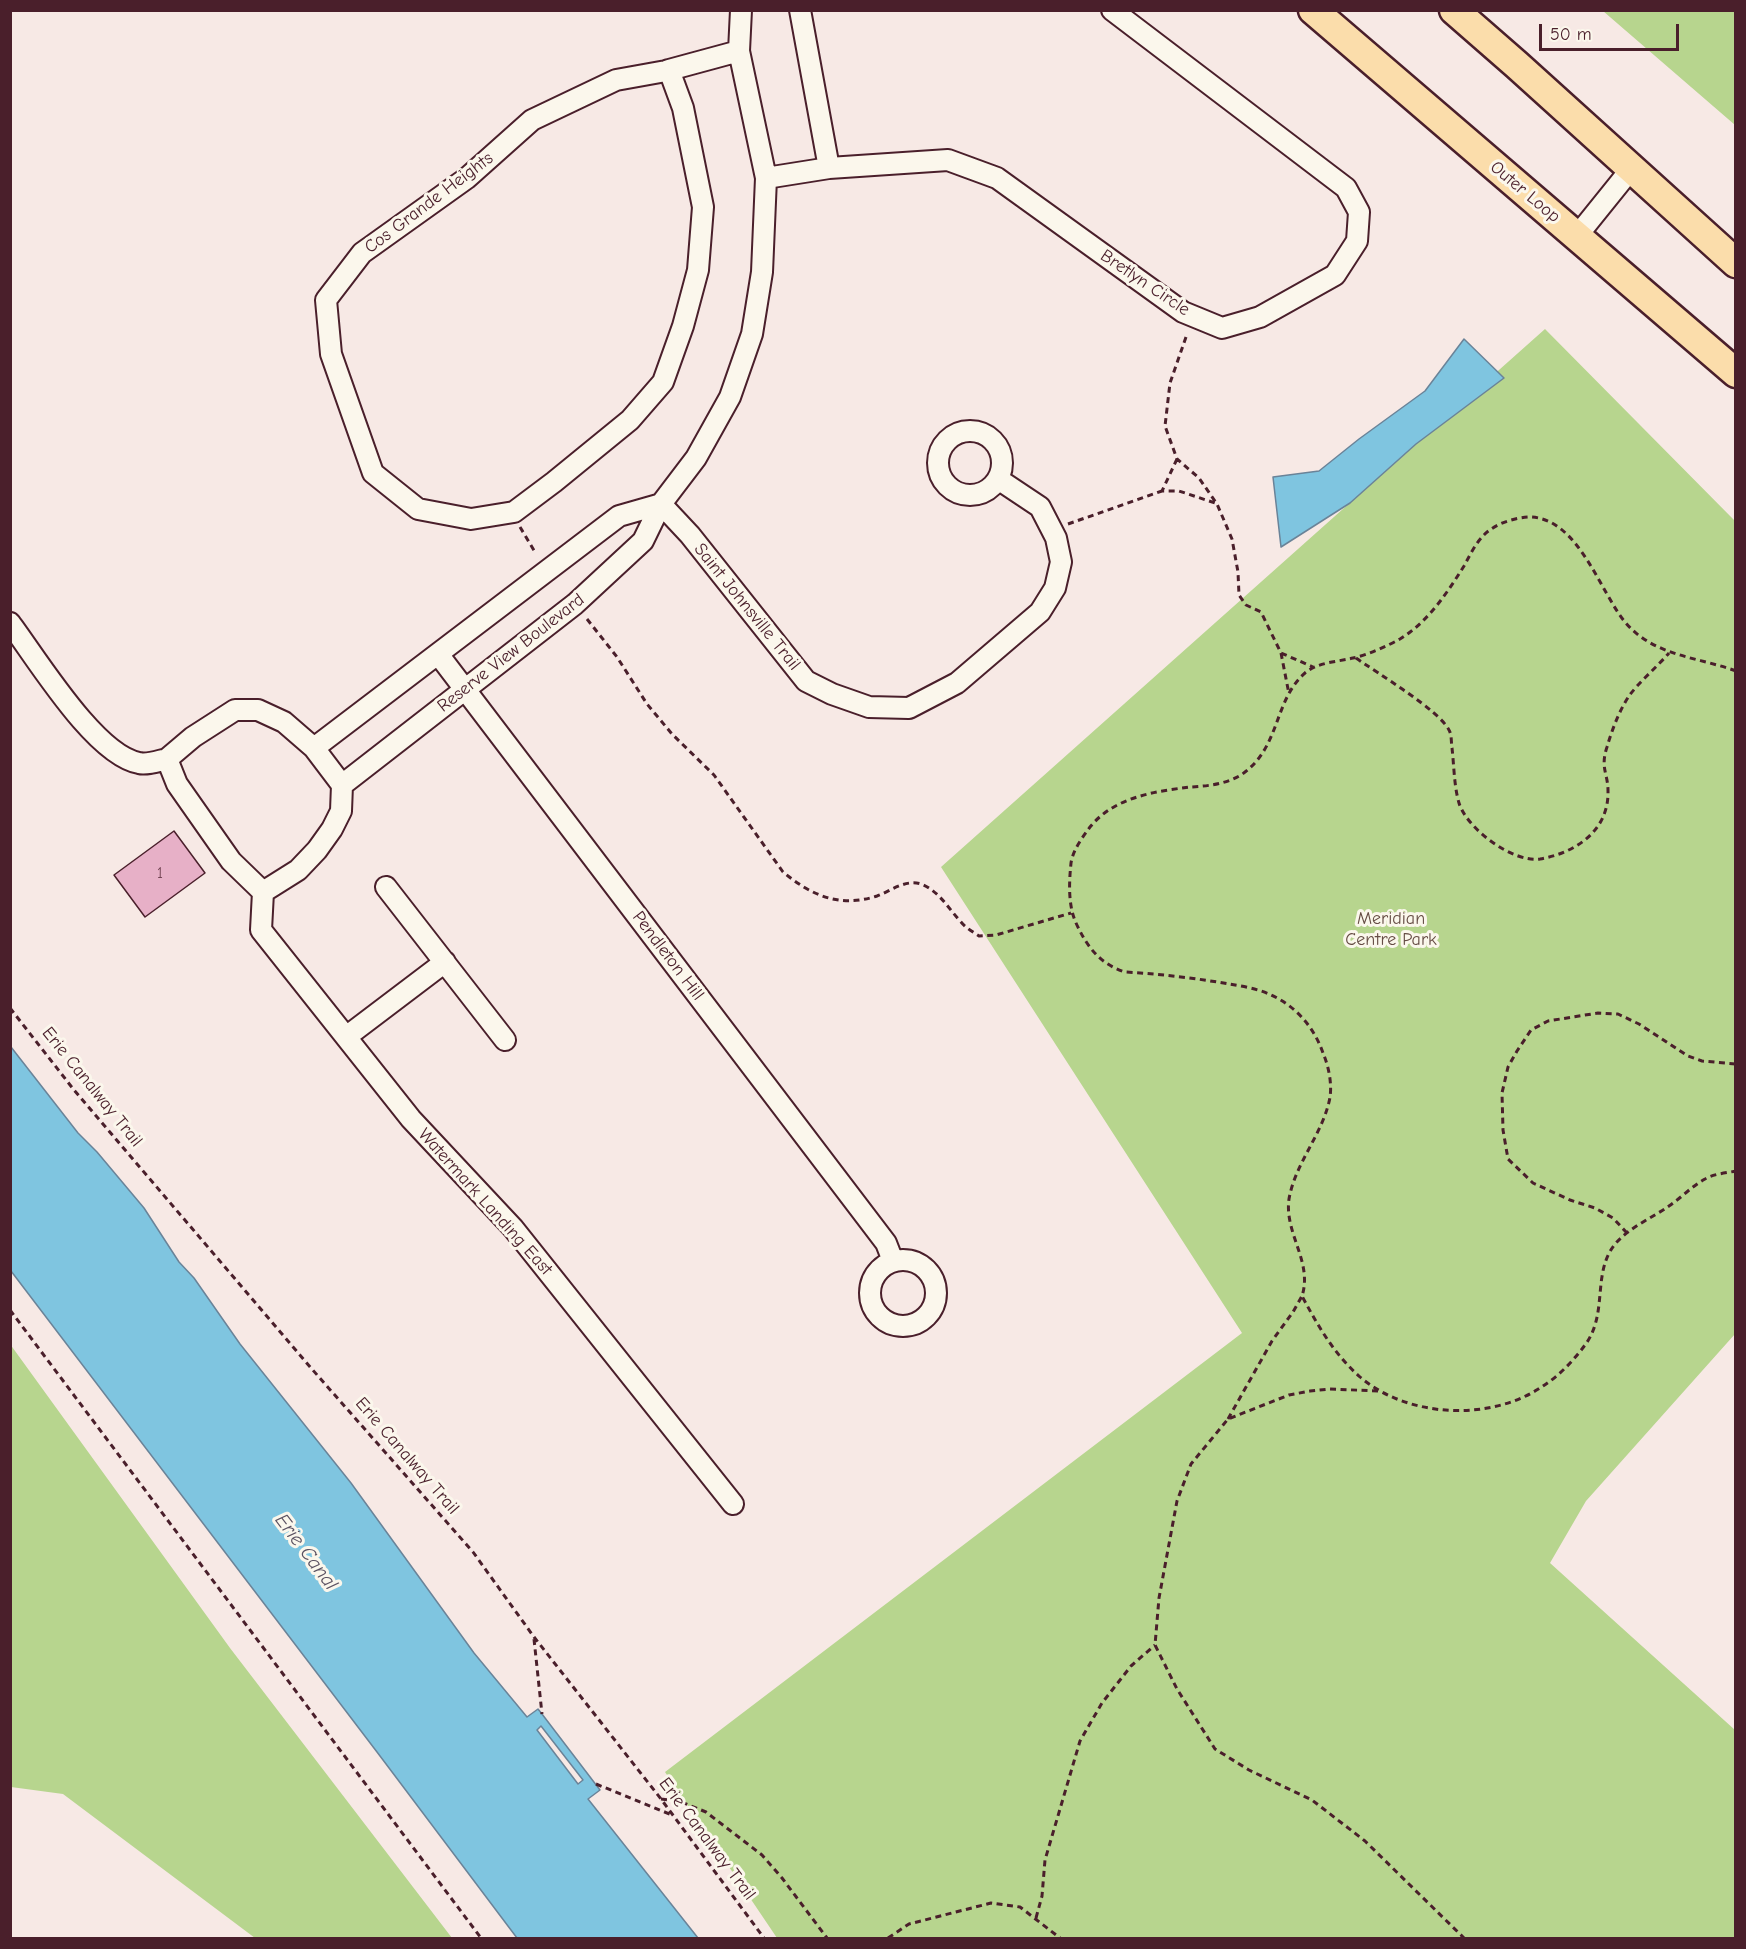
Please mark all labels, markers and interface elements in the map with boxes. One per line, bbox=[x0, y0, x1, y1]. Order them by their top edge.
scale bar bbox=[1542, 12, 1682, 50]
text: 50 m bbox=[1550, 24, 1592, 45]
street label: Cos Grande Heights bbox=[360, 148, 498, 258]
street label: Outer Loop bbox=[1486, 156, 1564, 228]
street label: Bretlyn Circle bbox=[1096, 245, 1194, 321]
street label: Saint Johnsville Trail bbox=[689, 539, 805, 675]
street label: Reserve View Boulevard bbox=[433, 589, 589, 717]
house number: 1 bbox=[157, 865, 163, 883]
street label: Pendleton Hill bbox=[628, 907, 708, 1005]
park label: Meridian Centre Park bbox=[1345, 908, 1437, 950]
street label: Erie Canalway Trail bbox=[37, 1023, 147, 1151]
street label: Watermark Landing East bbox=[413, 1124, 557, 1280]
street label: Erie Canalway Trail bbox=[350, 1393, 464, 1519]
water label: Erie Canal bbox=[269, 1509, 343, 1595]
street label: Erie Canalway Trail bbox=[654, 1773, 760, 1905]

